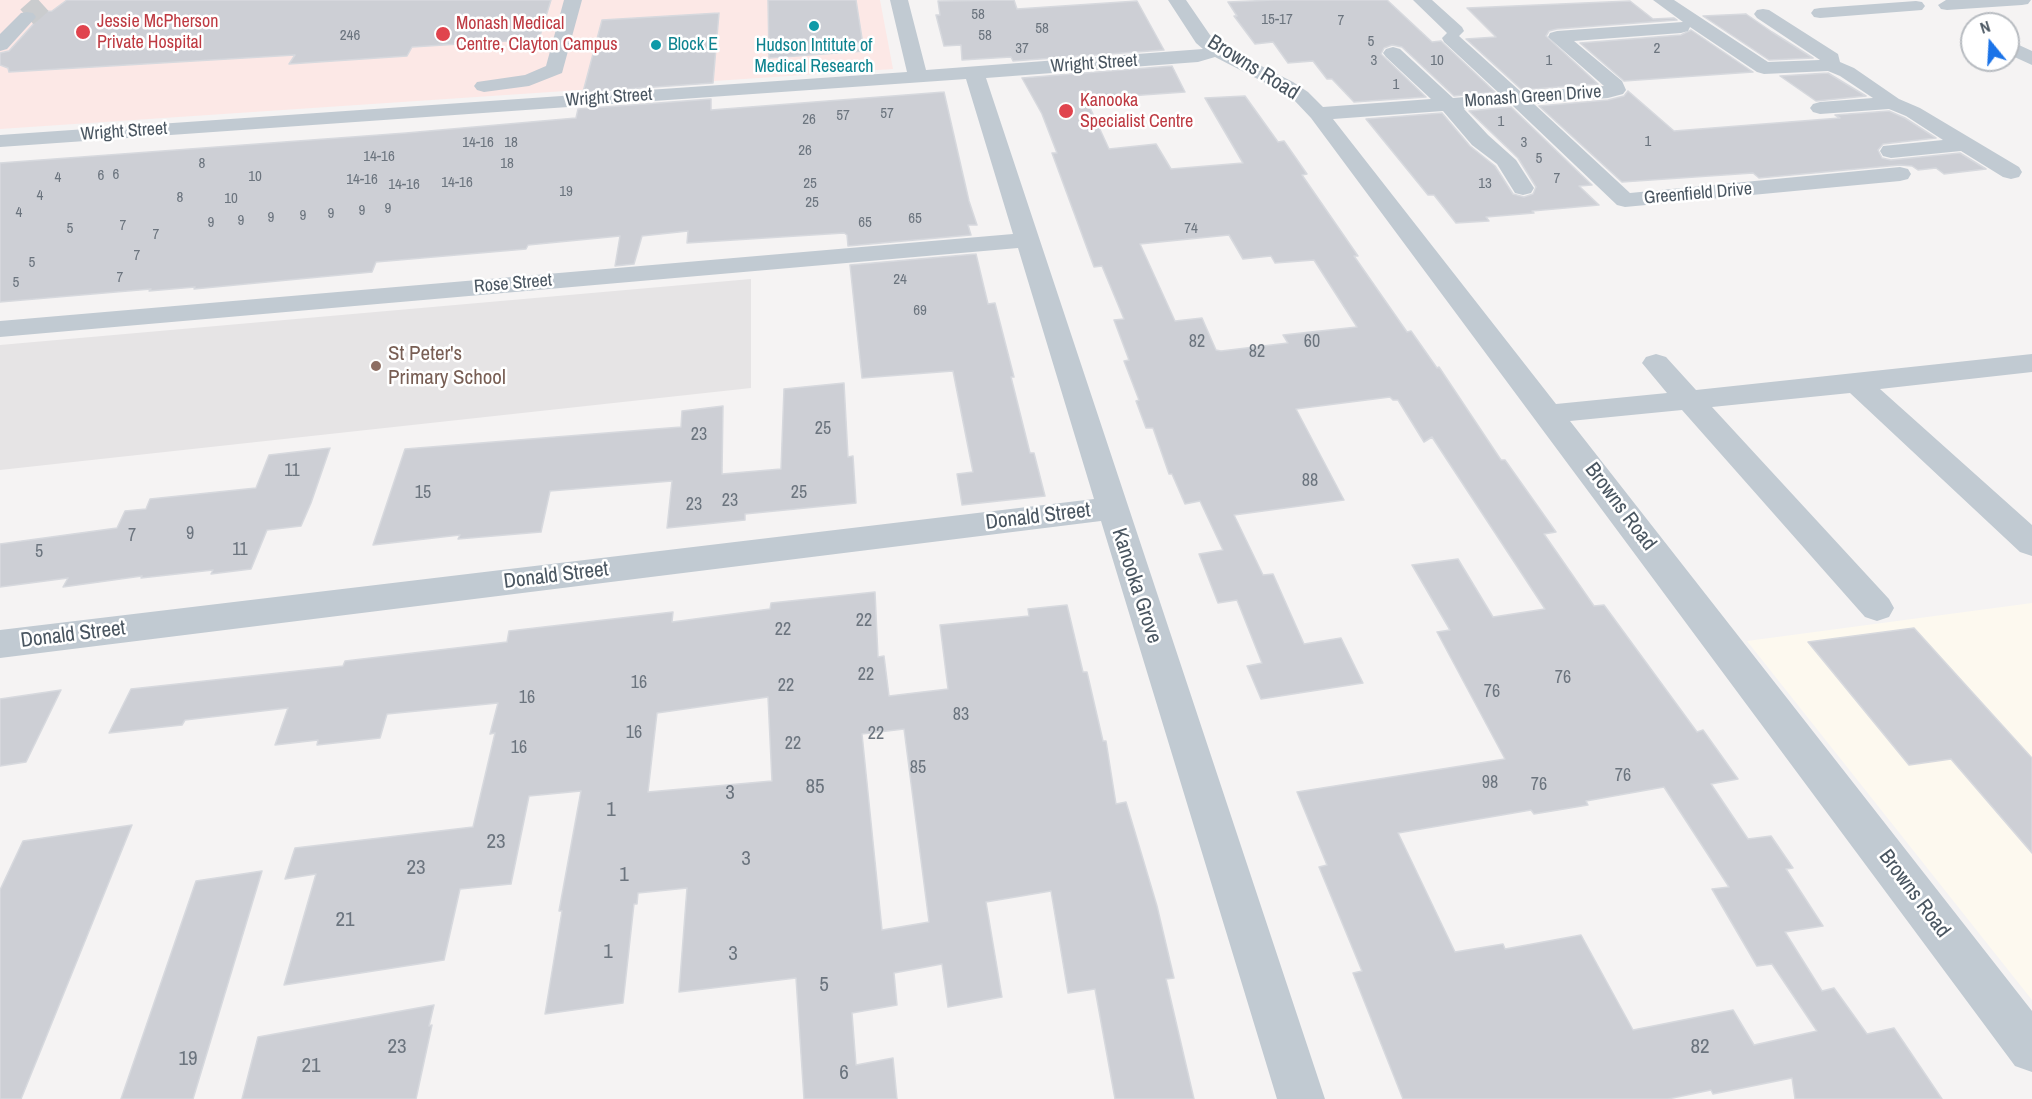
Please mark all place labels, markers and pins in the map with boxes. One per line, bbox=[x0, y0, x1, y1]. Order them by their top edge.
place label: Jessie McPherson Private Hospital bbox=[97, 11, 218, 54]
place label: Monash Medical Centre, Clayton Campus bbox=[456, 13, 618, 56]
marker: Hudson Intitute of Medical Research bbox=[807, 19, 821, 33]
marker: Jessie McPherson Private Hospital bbox=[74, 23, 92, 41]
marker: Monash Medical Centre, Clayton Campus bbox=[434, 25, 452, 43]
place label: Block E bbox=[668, 34, 718, 56]
place label: Hudson Intitute of Medical Research bbox=[755, 35, 873, 78]
marker: Block E bbox=[649, 38, 663, 52]
place label: Kanooka Specialist Centre bbox=[1080, 90, 1193, 132]
marker: Kanooka Specialist Centre bbox=[1057, 102, 1075, 120]
place label: St Peter's Primary School bbox=[388, 341, 506, 391]
marker: St Peter's Primary School bbox=[369, 359, 383, 373]

